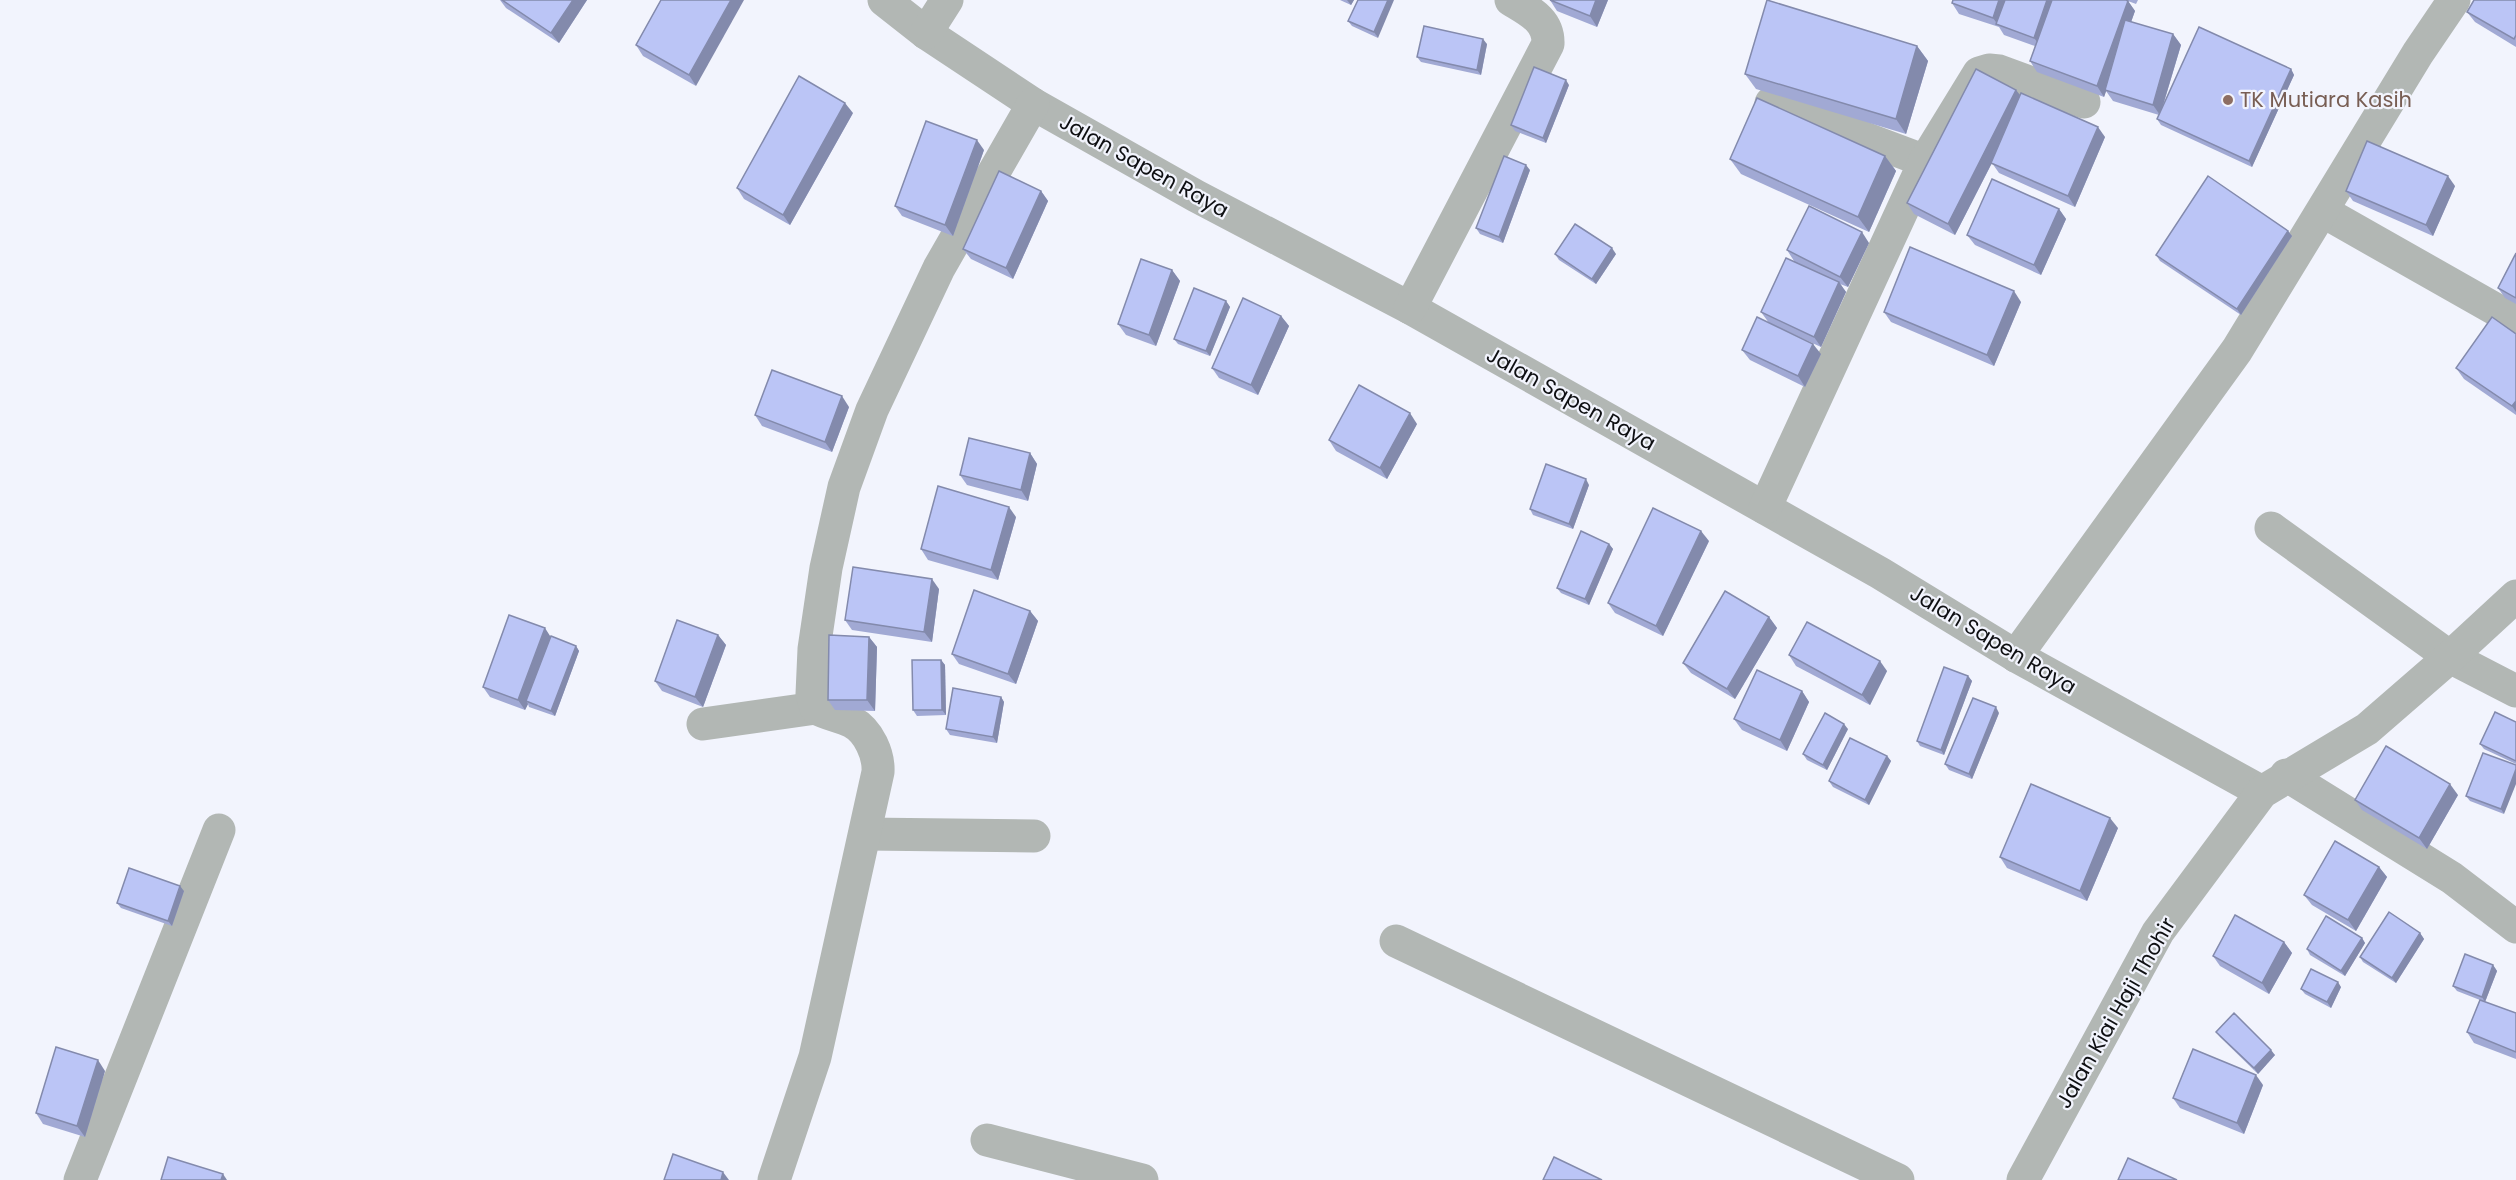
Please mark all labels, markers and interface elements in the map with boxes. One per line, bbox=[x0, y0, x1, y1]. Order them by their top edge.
place label: TK Mutiara Kasih bbox=[2240, 85, 2412, 114]
marker: TK Mutiara Kasih bbox=[2221, 93, 2235, 107]
street label: Jalan Sapen Raya bbox=[1054, 107, 1234, 224]
street label: Jalan Sapen Raya bbox=[1481, 340, 1661, 457]
street label: Jalan Sapen Raya bbox=[1905, 578, 2082, 701]
street label: Jalan Kiai Haji Thohir bbox=[2049, 912, 2182, 1113]

